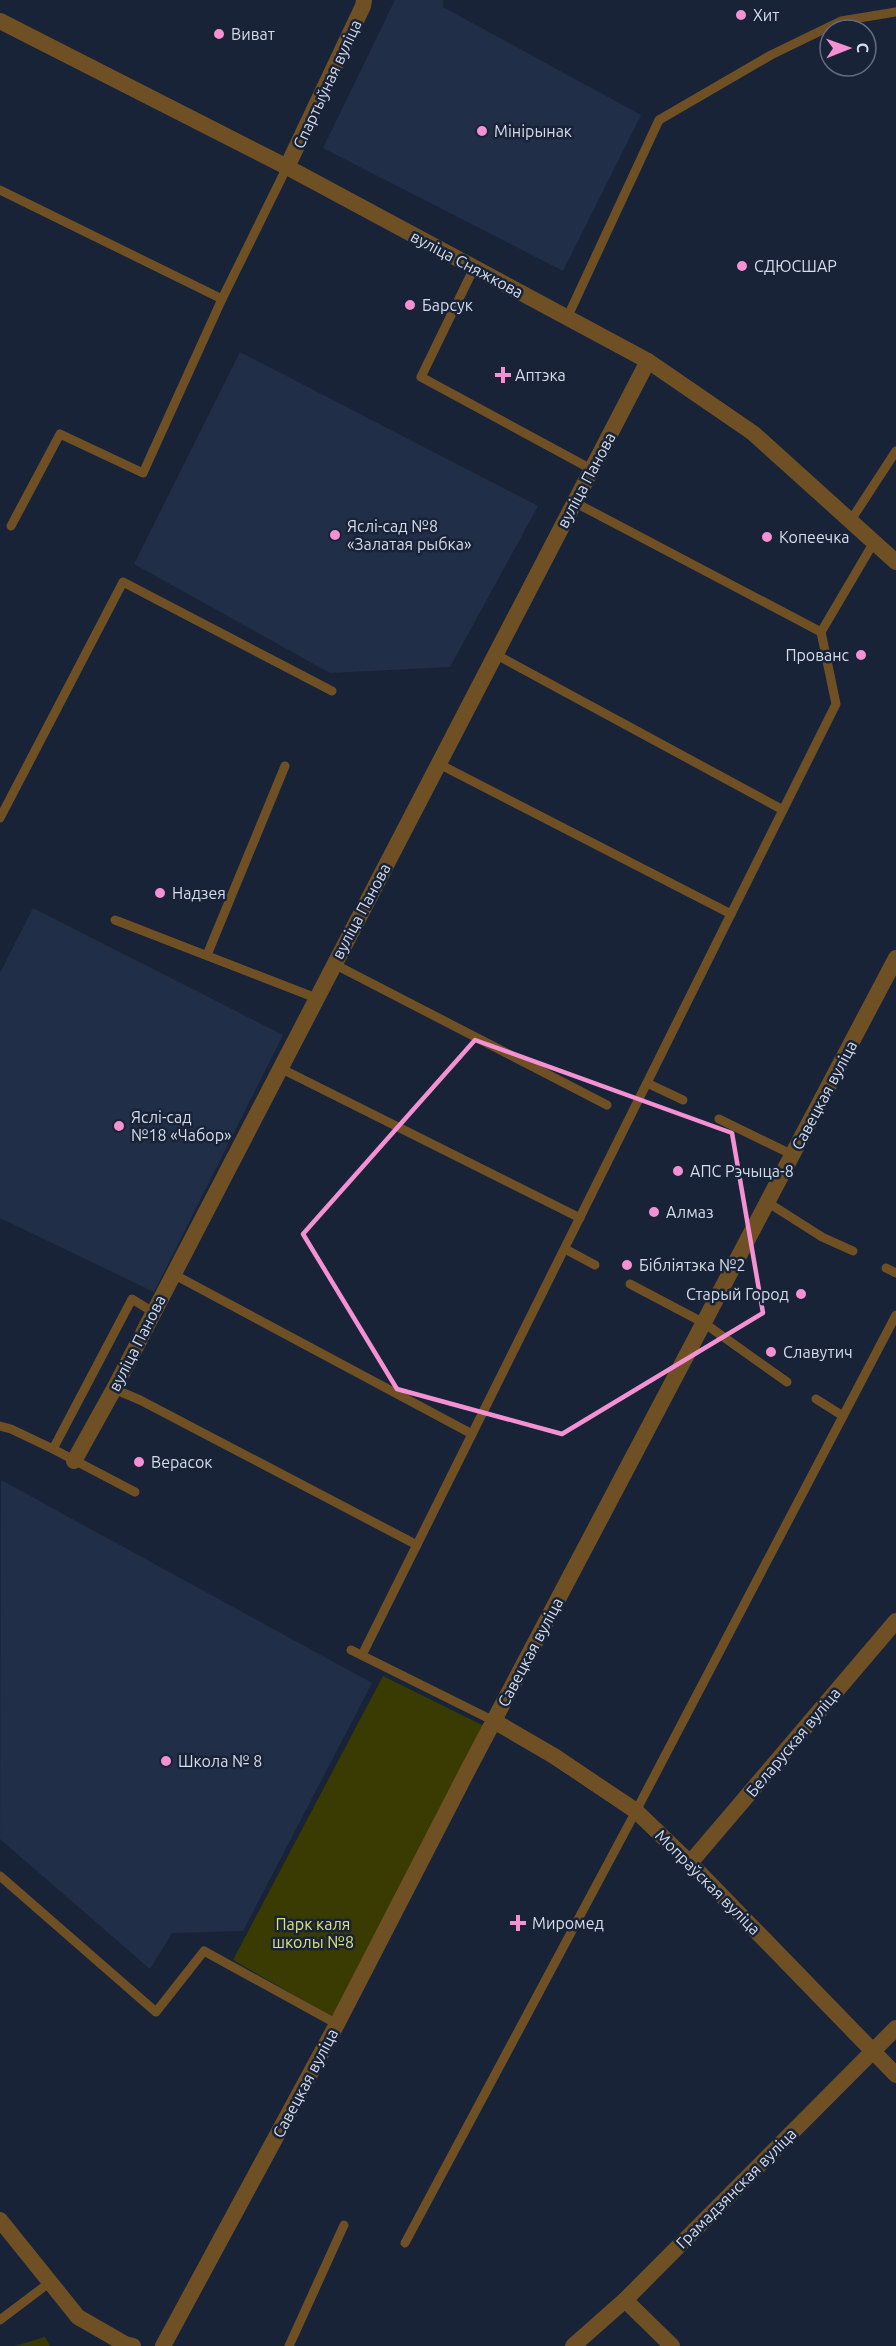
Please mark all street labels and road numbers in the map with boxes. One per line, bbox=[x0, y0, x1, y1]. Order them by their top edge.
street label: Спартыўная вуліца bbox=[289, 17, 365, 151]
street label: вуліца Сняжкова bbox=[408, 227, 526, 301]
street label: вуліца Панова bbox=[553, 429, 619, 531]
street label: вуліца Панова bbox=[328, 860, 394, 962]
street label: Савецкая вуліца bbox=[788, 1037, 860, 1153]
street label: вуліца Панова bbox=[105, 1292, 169, 1394]
street label: Савецкая вуліца bbox=[494, 1594, 566, 1710]
street label: Беларуская вуліца bbox=[742, 1684, 844, 1800]
street label: Мопраўская вуліца bbox=[652, 1826, 764, 1938]
street label: Савецкая вуліца bbox=[269, 2025, 341, 2141]
street label: Грамадзянская вуліца bbox=[672, 2124, 800, 2252]

